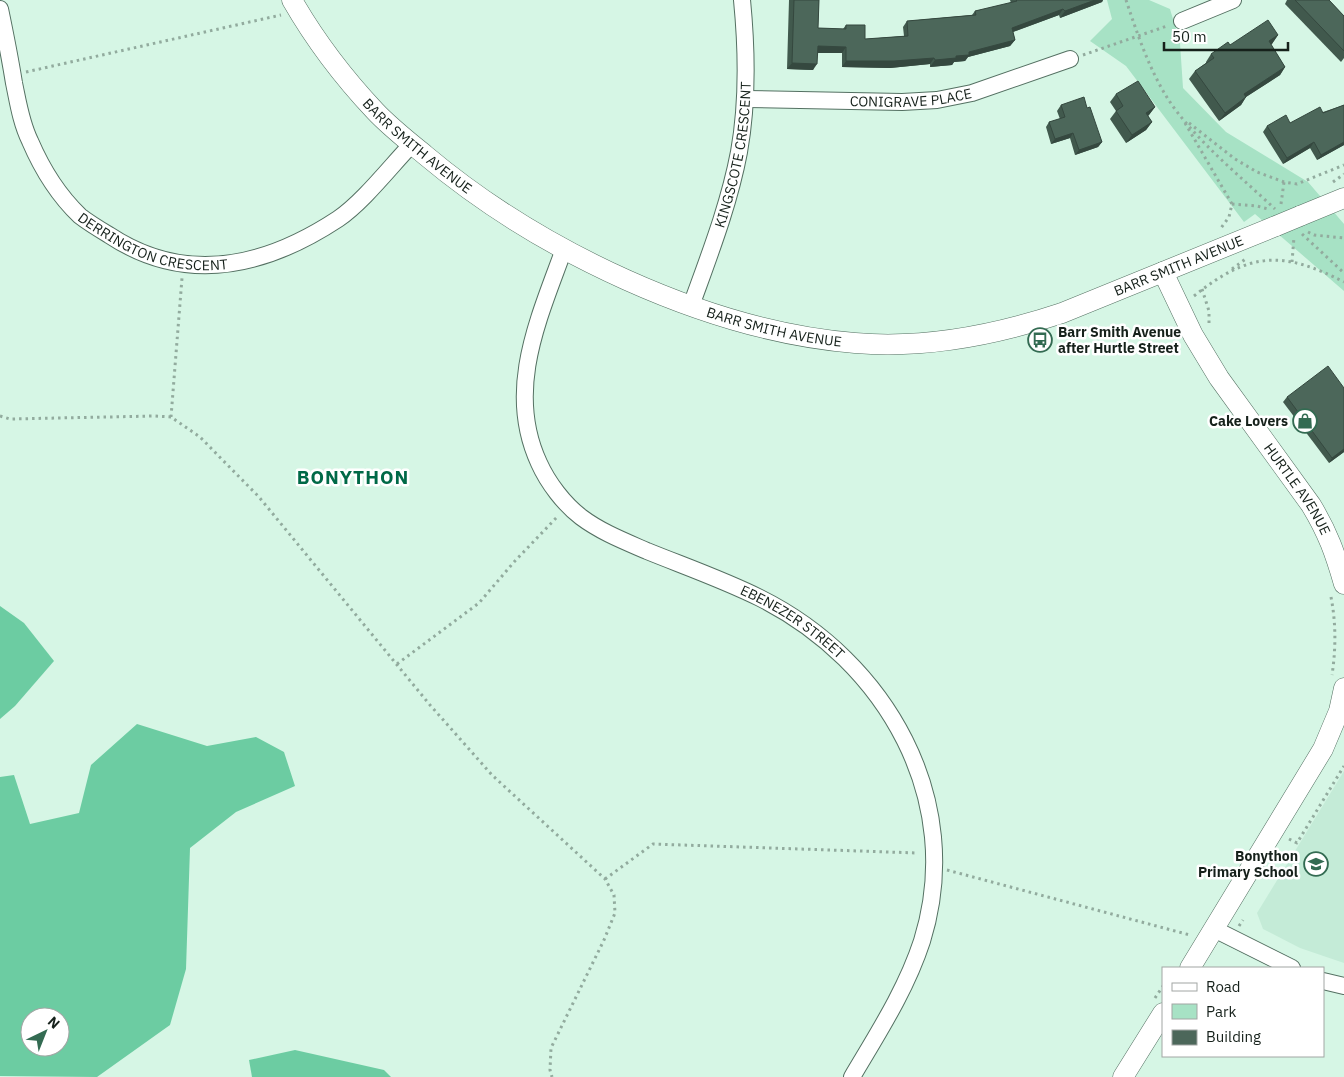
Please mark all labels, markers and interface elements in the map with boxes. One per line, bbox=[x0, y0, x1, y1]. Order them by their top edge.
scale bar bbox=[1164, 20, 1288, 52]
text: 50 m bbox=[1172, 27, 1207, 46]
street label: KINGSCOTE CRESCENT bbox=[710, 81, 755, 230]
street label: CONIGRAVE PLACE bbox=[850, 84, 973, 111]
street label: BARR SMITH AVENUE bbox=[359, 95, 476, 198]
street label: DERRINGTON CRESCENT bbox=[74, 209, 229, 274]
street label: BARR SMITH AVENUE bbox=[1111, 231, 1246, 300]
street label: BARR SMITH AVENUE bbox=[704, 303, 843, 351]
place label: Barr Smith Avenue after Hurtle Street bbox=[1058, 323, 1181, 357]
bus stop icon: Barr Smith Avenue after Hurtle Street bbox=[1027, 327, 1053, 353]
shop icon: Cake Lovers bbox=[1292, 408, 1318, 434]
place label: Cake Lovers bbox=[1209, 412, 1288, 430]
street label: HURTLE AVENUE bbox=[1260, 439, 1335, 538]
district label: BONYTHON bbox=[297, 465, 409, 489]
street label: EBENEZER STREET bbox=[738, 581, 848, 662]
place label: Bonython Primary School bbox=[1198, 847, 1298, 881]
school or university icon: Bonython Primary School bbox=[1303, 851, 1329, 877]
legend bbox=[1162, 967, 1324, 1057]
text: Road bbox=[1206, 977, 1241, 996]
text: Park bbox=[1206, 1002, 1236, 1021]
north arrow bbox=[20, 1007, 70, 1057]
text: N bbox=[44, 1012, 64, 1033]
text: Building bbox=[1206, 1027, 1261, 1046]

